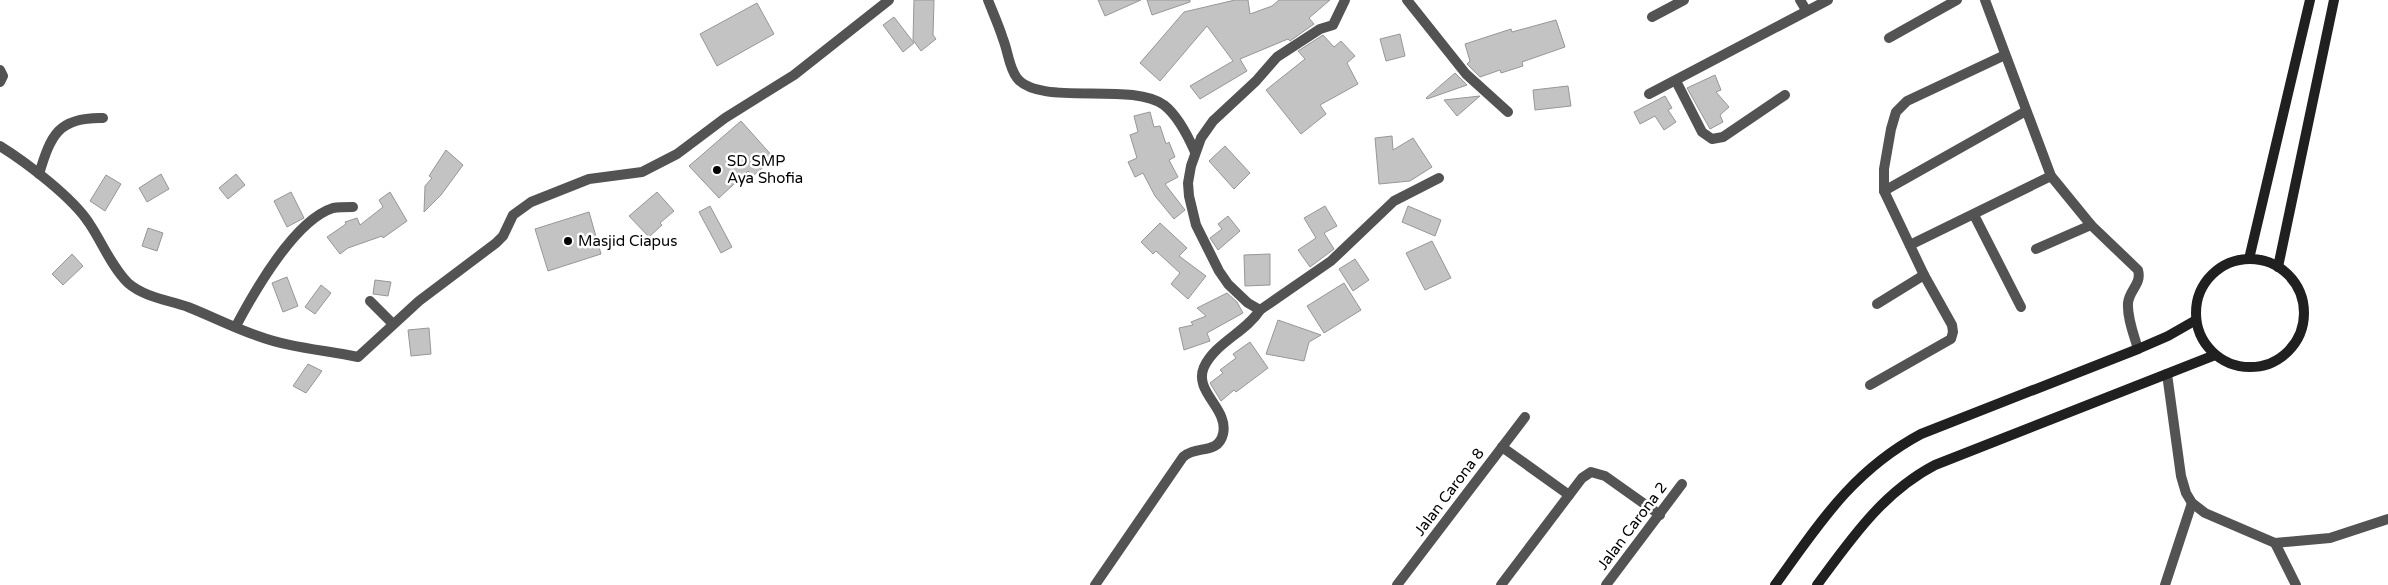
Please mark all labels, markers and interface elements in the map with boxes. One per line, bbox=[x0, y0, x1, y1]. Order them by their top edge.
place label: SD SMP Aya Shofia bbox=[727, 152, 803, 187]
marker: SD SMP Aya Shofia bbox=[711, 164, 723, 176]
place label: Masjid Ciapus bbox=[578, 232, 677, 250]
marker: Masjid Ciapus bbox=[562, 235, 574, 247]
street label: Jalan Carona 8 bbox=[1410, 445, 1488, 539]
street label: Jalan Carona 2 bbox=[1593, 479, 1671, 573]

